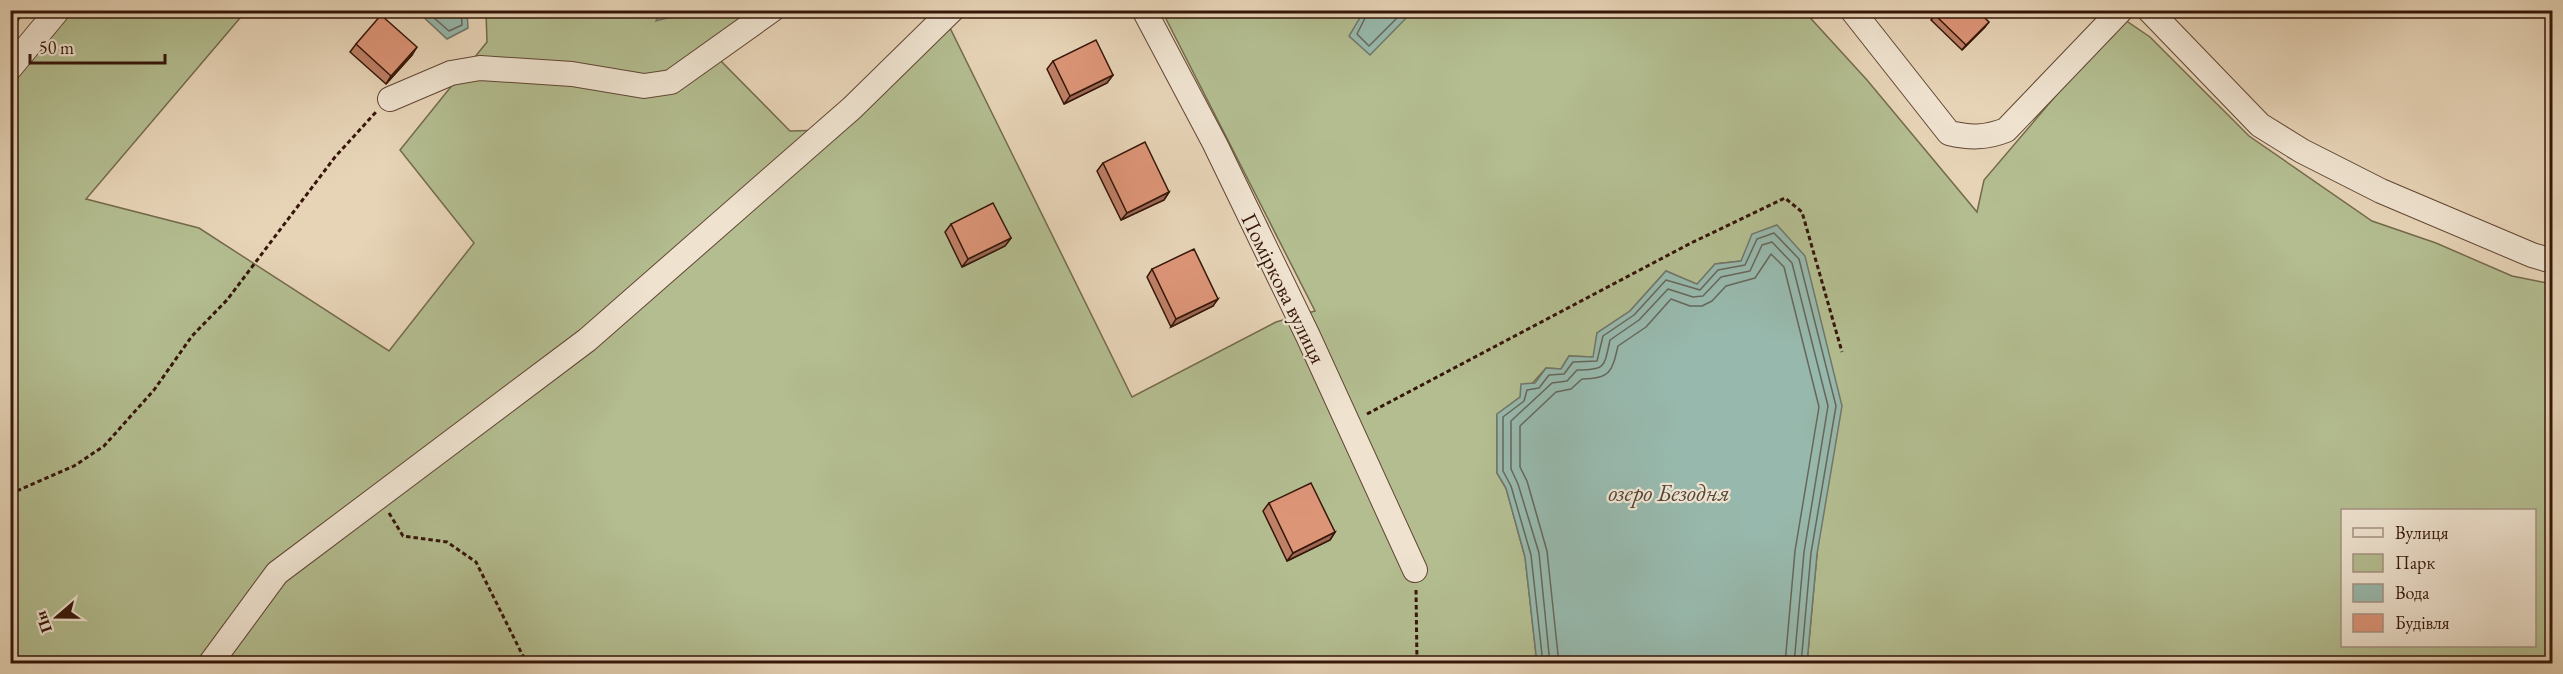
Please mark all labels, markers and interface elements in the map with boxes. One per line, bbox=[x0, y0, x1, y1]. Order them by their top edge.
scale bar bbox=[30, 27, 165, 65]
text: 50 m bbox=[39, 36, 74, 59]
street label: Поміркова вулиця bbox=[1234, 208, 1333, 369]
water label: озеро Безодня bbox=[1608, 477, 1730, 508]
legend bbox=[2341, 509, 2536, 647]
text: Вулиця bbox=[2395, 521, 2448, 544]
text: Парк bbox=[2395, 551, 2435, 574]
text: Вода bbox=[2395, 581, 2430, 604]
north arrow bbox=[27, 587, 87, 647]
text: Пн bbox=[30, 608, 57, 636]
text: Будівля bbox=[2395, 611, 2450, 634]

